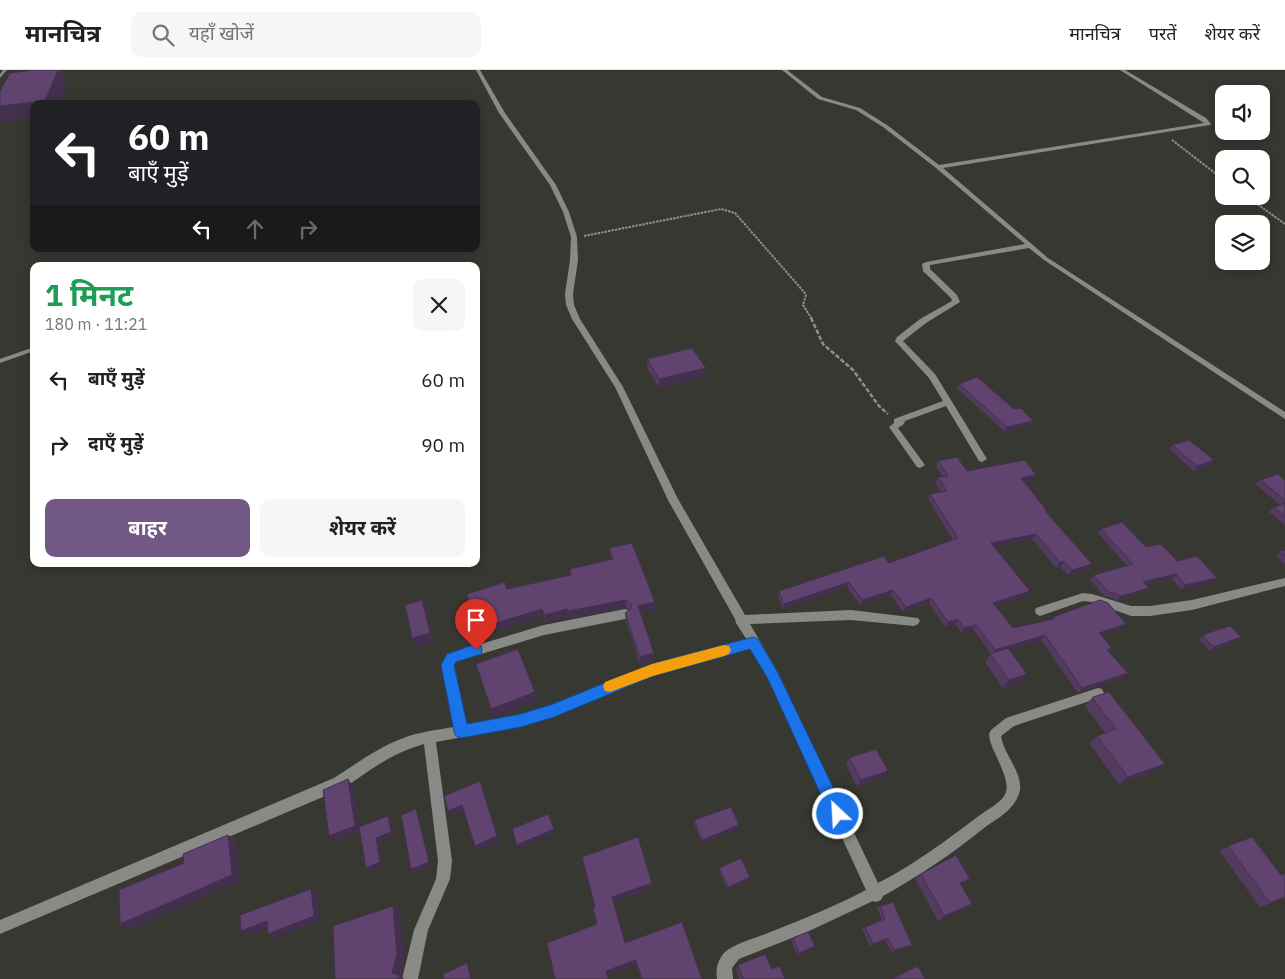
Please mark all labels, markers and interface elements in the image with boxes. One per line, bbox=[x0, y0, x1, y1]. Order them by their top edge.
search box bbox=[131, 12, 481, 57]
text: मानचित्र bbox=[25, 17, 101, 49]
icon: search bbox=[149, 21, 177, 49]
text: यहाँ खोजें bbox=[189, 21, 254, 45]
text: मानचित्र bbox=[1069, 22, 1121, 45]
text: परतें bbox=[1149, 22, 1177, 45]
text: शेयर करें bbox=[1205, 22, 1260, 45]
map controls bbox=[1215, 85, 1270, 270]
button: sound bbox=[1215, 85, 1270, 140]
text: 60 m bbox=[128, 114, 210, 160]
icon: left bbox=[45, 120, 110, 185]
button: search bbox=[1215, 150, 1270, 205]
text: बाएँ मुड़ें bbox=[128, 158, 189, 187]
icon: left bbox=[188, 215, 216, 243]
icon: ahead bbox=[241, 215, 269, 243]
icon: right bbox=[294, 215, 322, 243]
button: layers bbox=[1215, 215, 1270, 270]
text: 1 मिनट bbox=[45, 275, 133, 314]
button: close bbox=[413, 279, 465, 331]
text: 180 m · 11:21 bbox=[45, 314, 147, 334]
icon: left bbox=[45, 366, 73, 394]
text: बाएँ मुड़ें bbox=[88, 366, 145, 390]
text: 60 m bbox=[421, 368, 465, 392]
icon: right bbox=[45, 431, 73, 459]
text: दाएँ मुड़ें bbox=[88, 431, 144, 455]
text: 90 m bbox=[421, 433, 465, 457]
button: बाहर bbox=[45, 499, 250, 557]
button: शेयर करें bbox=[260, 499, 465, 557]
pin bbox=[455, 599, 497, 650]
icon: arrive bbox=[462, 606, 490, 634]
position arrow bbox=[811, 787, 863, 839]

